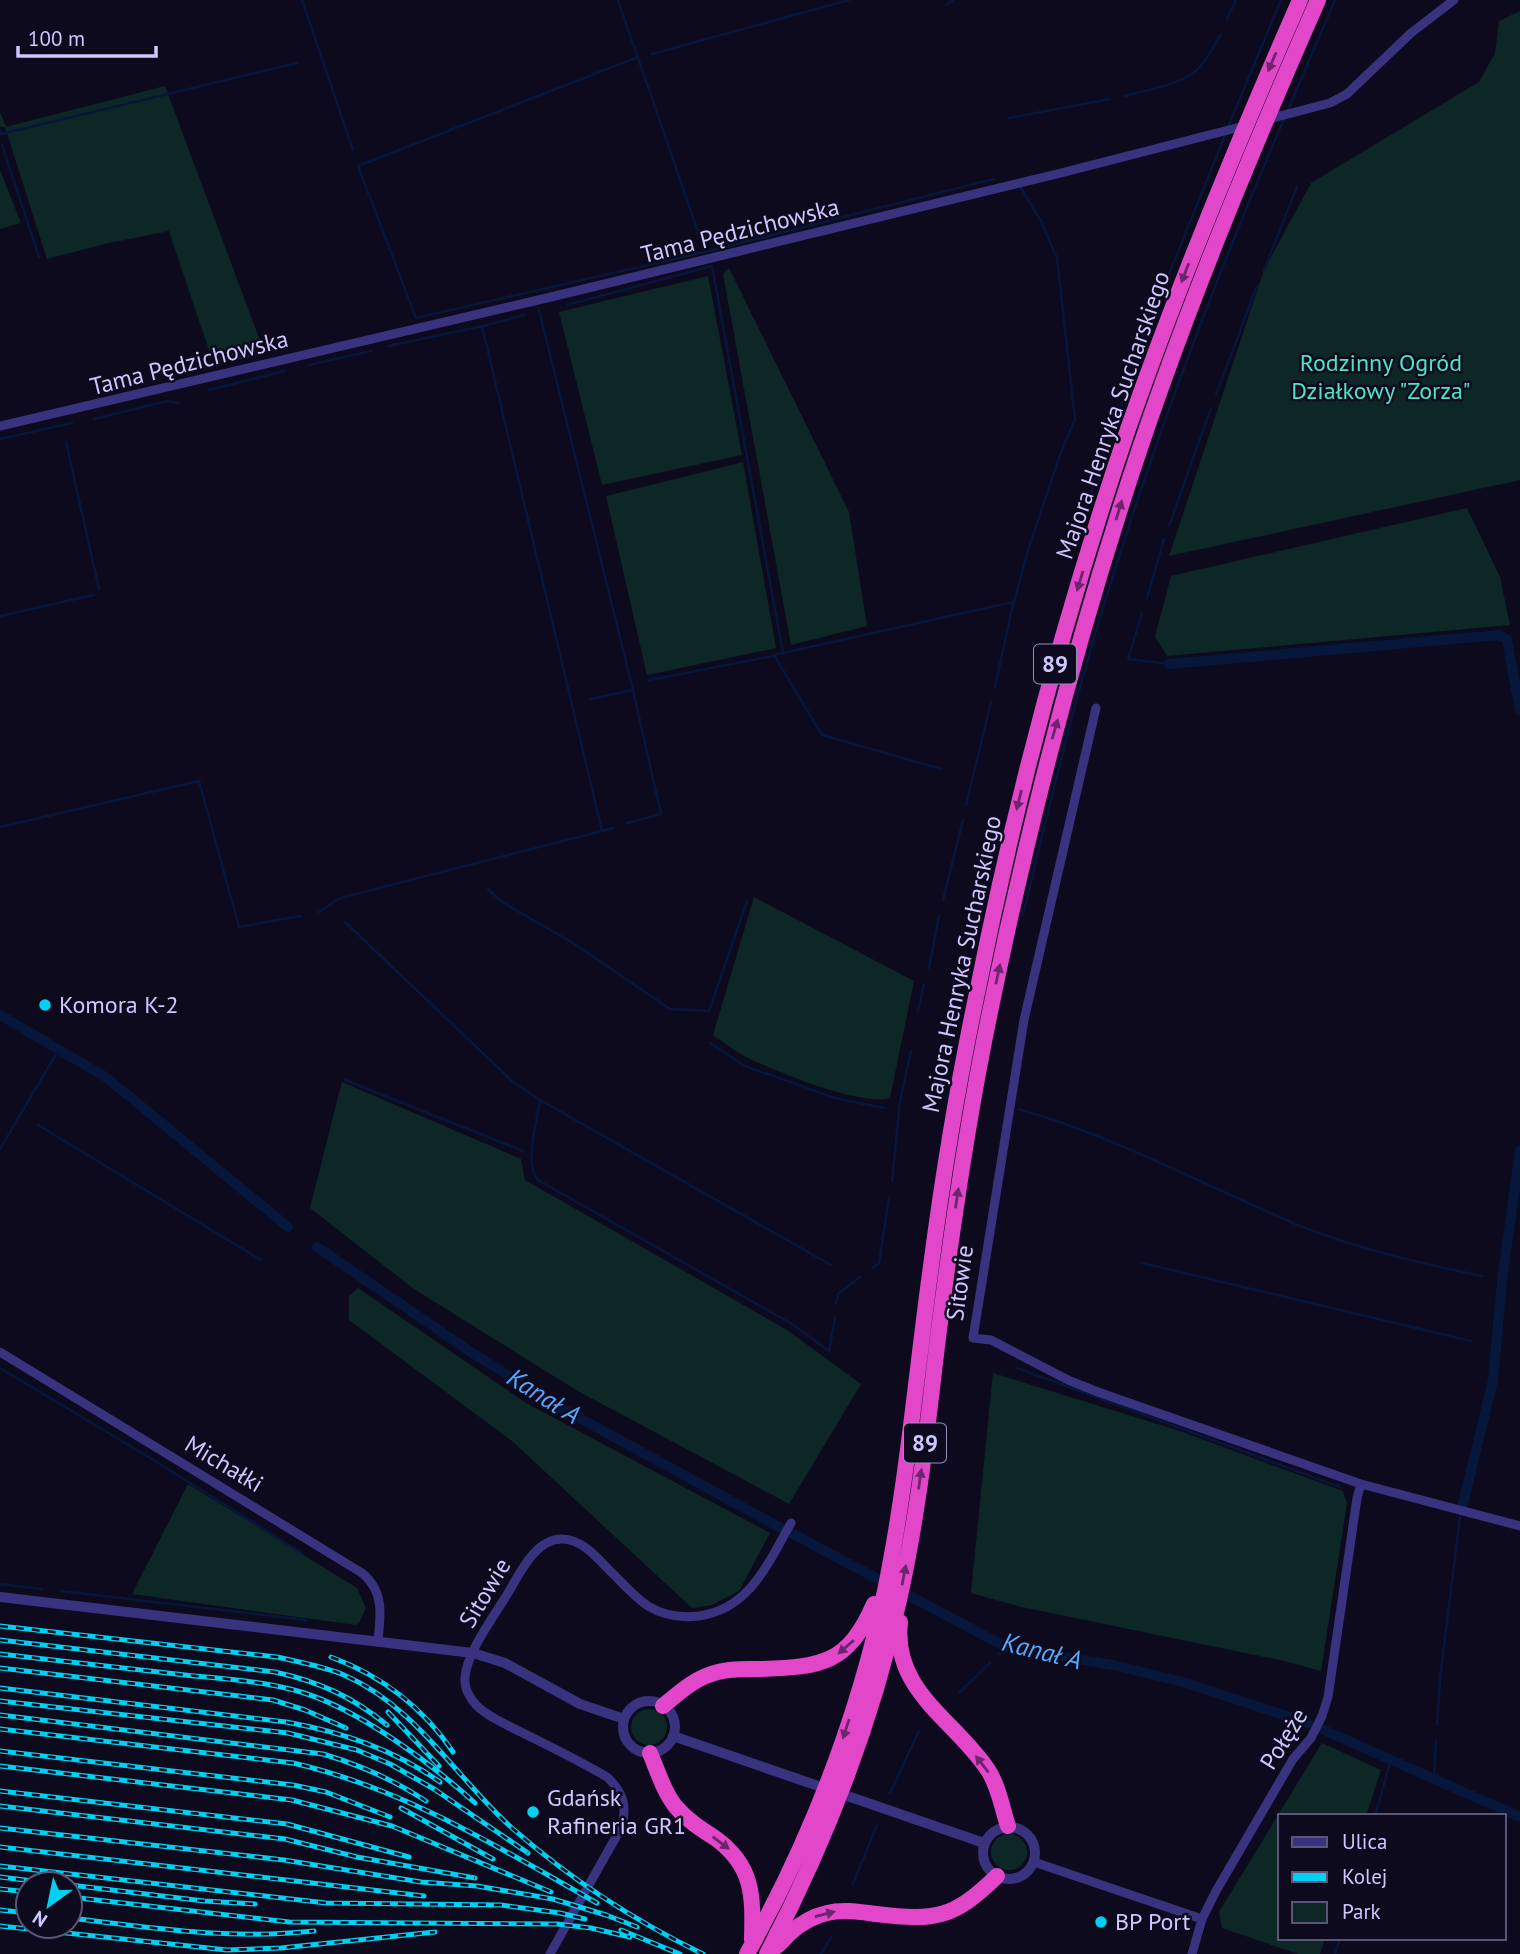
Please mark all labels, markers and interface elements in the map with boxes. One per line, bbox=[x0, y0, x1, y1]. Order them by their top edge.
scale bar bbox=[18, 14, 156, 58]
text: 100 m bbox=[28, 25, 85, 52]
one-way arrow bbox=[1266, 52, 1277, 73]
street label: Tama Pędzichowska bbox=[638, 191, 842, 270]
one-way arrow bbox=[1180, 262, 1191, 283]
street label: Majora Henryka Sucharskiego bbox=[1049, 267, 1176, 563]
street label: Tama Pędzichowska bbox=[87, 323, 291, 402]
park label: Rodzinny Ogród Działkowy "Zorza" bbox=[1291, 347, 1471, 406]
one-way arrow bbox=[1115, 500, 1125, 521]
one-way arrow bbox=[1074, 570, 1084, 591]
road number: 89 bbox=[1034, 644, 1076, 684]
one-way arrow bbox=[1050, 717, 1061, 739]
one-way arrow bbox=[1013, 789, 1024, 811]
street label: Majora Henryka Sucharskiego bbox=[915, 813, 1008, 1115]
one-way arrow bbox=[992, 963, 1003, 985]
place label: Komora K-2 bbox=[59, 989, 179, 1020]
marker: Komora K-2 bbox=[37, 997, 53, 1013]
one-way arrow bbox=[952, 1187, 963, 1209]
street label: Sitowie bbox=[939, 1243, 980, 1323]
water label: Kanał A bbox=[501, 1360, 587, 1431]
road number: 89 bbox=[904, 1424, 946, 1462]
street label: Michałki bbox=[179, 1428, 269, 1499]
one-way arrow bbox=[915, 1468, 926, 1490]
street label: Sitowie bbox=[452, 1552, 517, 1633]
one-way arrow bbox=[899, 1564, 910, 1586]
water label: Kanał A bbox=[999, 1625, 1085, 1676]
one-way arrow bbox=[837, 1639, 854, 1654]
street label: Połęże bbox=[1253, 1702, 1314, 1775]
one-way arrow bbox=[841, 1719, 851, 1740]
one-way arrow bbox=[975, 1755, 990, 1773]
place label: Gdańsk Rafineria GR1 bbox=[547, 1782, 686, 1841]
marker: Gdańsk Rafineria GR1 bbox=[525, 1804, 541, 1820]
legend bbox=[1278, 1814, 1506, 1940]
text: Ulica bbox=[1342, 1828, 1387, 1855]
one-way arrow bbox=[711, 1835, 729, 1850]
text: Kolej bbox=[1342, 1863, 1387, 1890]
north arrow bbox=[14, 1870, 84, 1940]
text: Park bbox=[1342, 1898, 1381, 1925]
text: N bbox=[28, 1906, 52, 1933]
place label: BP Port bbox=[1115, 1906, 1190, 1937]
one-way arrow bbox=[814, 1908, 836, 1919]
marker: BP Port bbox=[1093, 1914, 1109, 1930]

